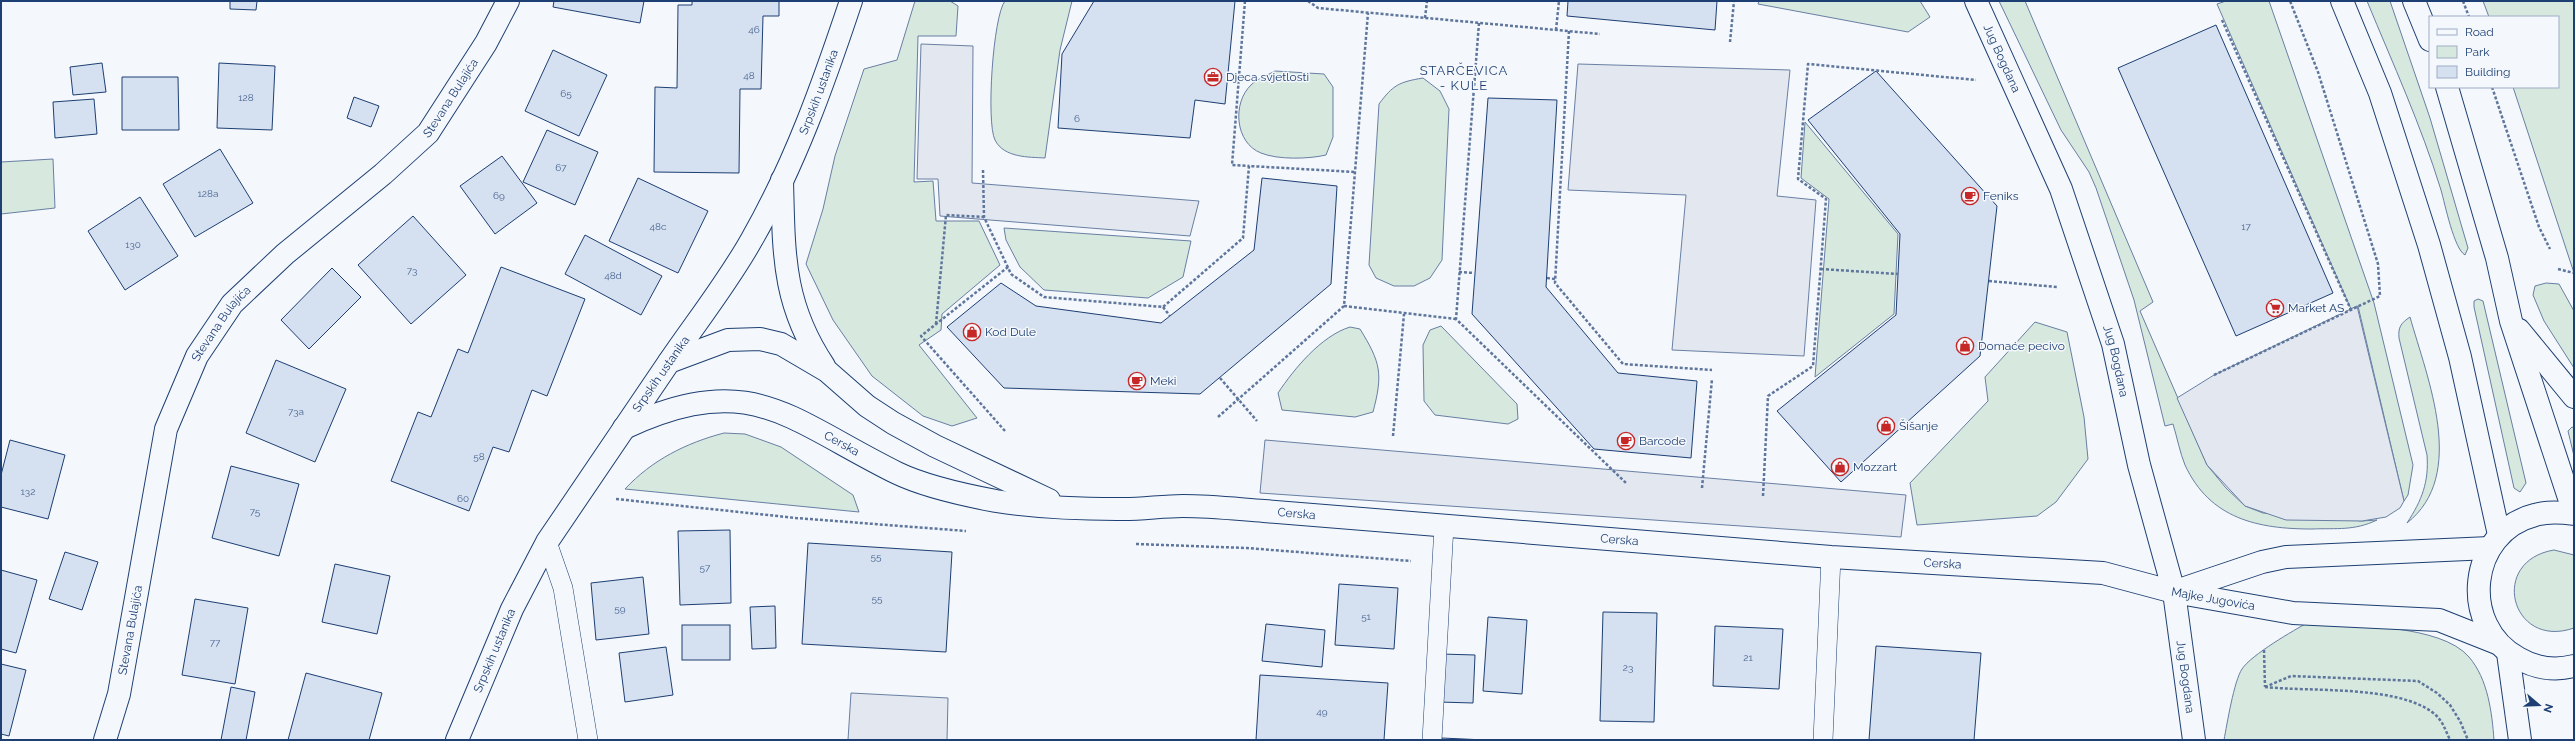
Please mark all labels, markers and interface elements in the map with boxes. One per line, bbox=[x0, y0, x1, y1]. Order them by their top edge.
legend bbox=[2429, 16, 2559, 88]
street label: Jug Bogdana bbox=[1980, 22, 2023, 95]
house number: 46 bbox=[748, 24, 760, 35]
text: Road bbox=[2465, 25, 2494, 39]
text: Park bbox=[2465, 45, 2490, 59]
street label: Srpskih ustanika bbox=[796, 48, 841, 137]
street label: Stevana Bulajića bbox=[420, 56, 481, 141]
district label: STARČEVICA - KULE bbox=[1420, 62, 1508, 93]
text: Building bbox=[2465, 65, 2511, 79]
office icon: Djeca svjetlosti bbox=[1203, 67, 1223, 87]
house number: 48 bbox=[743, 70, 755, 81]
place label: Djeca svjetlosti bbox=[1226, 70, 1309, 84]
house number: 65 bbox=[560, 88, 572, 99]
house number: 128 bbox=[238, 92, 254, 103]
house number: 6 bbox=[1074, 113, 1080, 124]
house number: 67 bbox=[555, 162, 567, 173]
cafe icon: Feniks bbox=[1960, 186, 1980, 206]
house number: 128a bbox=[198, 188, 218, 199]
place label: Feniks bbox=[1983, 189, 2019, 203]
house number: 69 bbox=[493, 190, 505, 201]
house number: 48c bbox=[650, 221, 667, 232]
house number: 17 bbox=[2241, 221, 2251, 232]
house number: 130 bbox=[125, 239, 141, 250]
house number: 73 bbox=[407, 265, 417, 276]
house number: 48d bbox=[604, 270, 622, 281]
street label: Stevana Bulajića bbox=[189, 283, 254, 363]
supermarket icon: Market AS bbox=[2265, 298, 2285, 318]
place label: Market AS bbox=[2288, 301, 2344, 315]
shop icon: Kod Dule bbox=[962, 322, 982, 342]
street label: Jug Bogdana bbox=[2100, 323, 2131, 398]
place label: Kod Dule bbox=[985, 325, 1036, 339]
street label: Srpskih ustanika bbox=[630, 333, 692, 415]
shop icon: Domaće pecivo bbox=[1955, 336, 1975, 356]
place label: Domaće pecivo bbox=[1978, 339, 2065, 353]
cafe icon: Meki bbox=[1127, 371, 1147, 391]
place label: Meki bbox=[1150, 374, 1176, 388]
house number: 73a bbox=[288, 406, 304, 417]
shop icon: Šišanje bbox=[1876, 416, 1896, 436]
place label: Šišanje bbox=[1899, 419, 1938, 433]
street label: Cerska bbox=[822, 428, 862, 459]
cafe icon: Barcode bbox=[1616, 431, 1636, 451]
place label: Barcode bbox=[1639, 434, 1686, 448]
house number: 58 bbox=[473, 451, 485, 462]
shop icon: Mozzart bbox=[1830, 457, 1850, 477]
place label: Mozzart bbox=[1853, 460, 1897, 474]
house number: 132 bbox=[21, 486, 35, 497]
house number: 60 bbox=[457, 493, 469, 504]
street label: Cerska bbox=[1277, 505, 1316, 522]
house number: 75 bbox=[250, 506, 261, 517]
street label: Cerska bbox=[1600, 531, 1639, 548]
house number: 55 bbox=[871, 551, 882, 562]
street label: Cerska bbox=[1923, 555, 1962, 572]
house number: 57 bbox=[700, 562, 711, 573]
street label: Stevana Bulajića bbox=[116, 584, 145, 676]
street label: Majke Jugovića bbox=[2170, 585, 2256, 613]
house number: 55 bbox=[872, 593, 883, 604]
house number: 59 bbox=[614, 603, 626, 614]
street label: Srpskih ustanika bbox=[471, 606, 518, 695]
house number: 51 bbox=[1361, 611, 1372, 622]
house number: 77 bbox=[210, 637, 221, 648]
street label: Jug Bogdana bbox=[2174, 640, 2197, 714]
house number: 21 bbox=[1743, 652, 1753, 663]
house number: 23 bbox=[1623, 662, 1633, 673]
north arrow bbox=[2519, 685, 2559, 725]
text: N bbox=[2540, 702, 2555, 714]
house number: 49 bbox=[1316, 706, 1328, 717]

